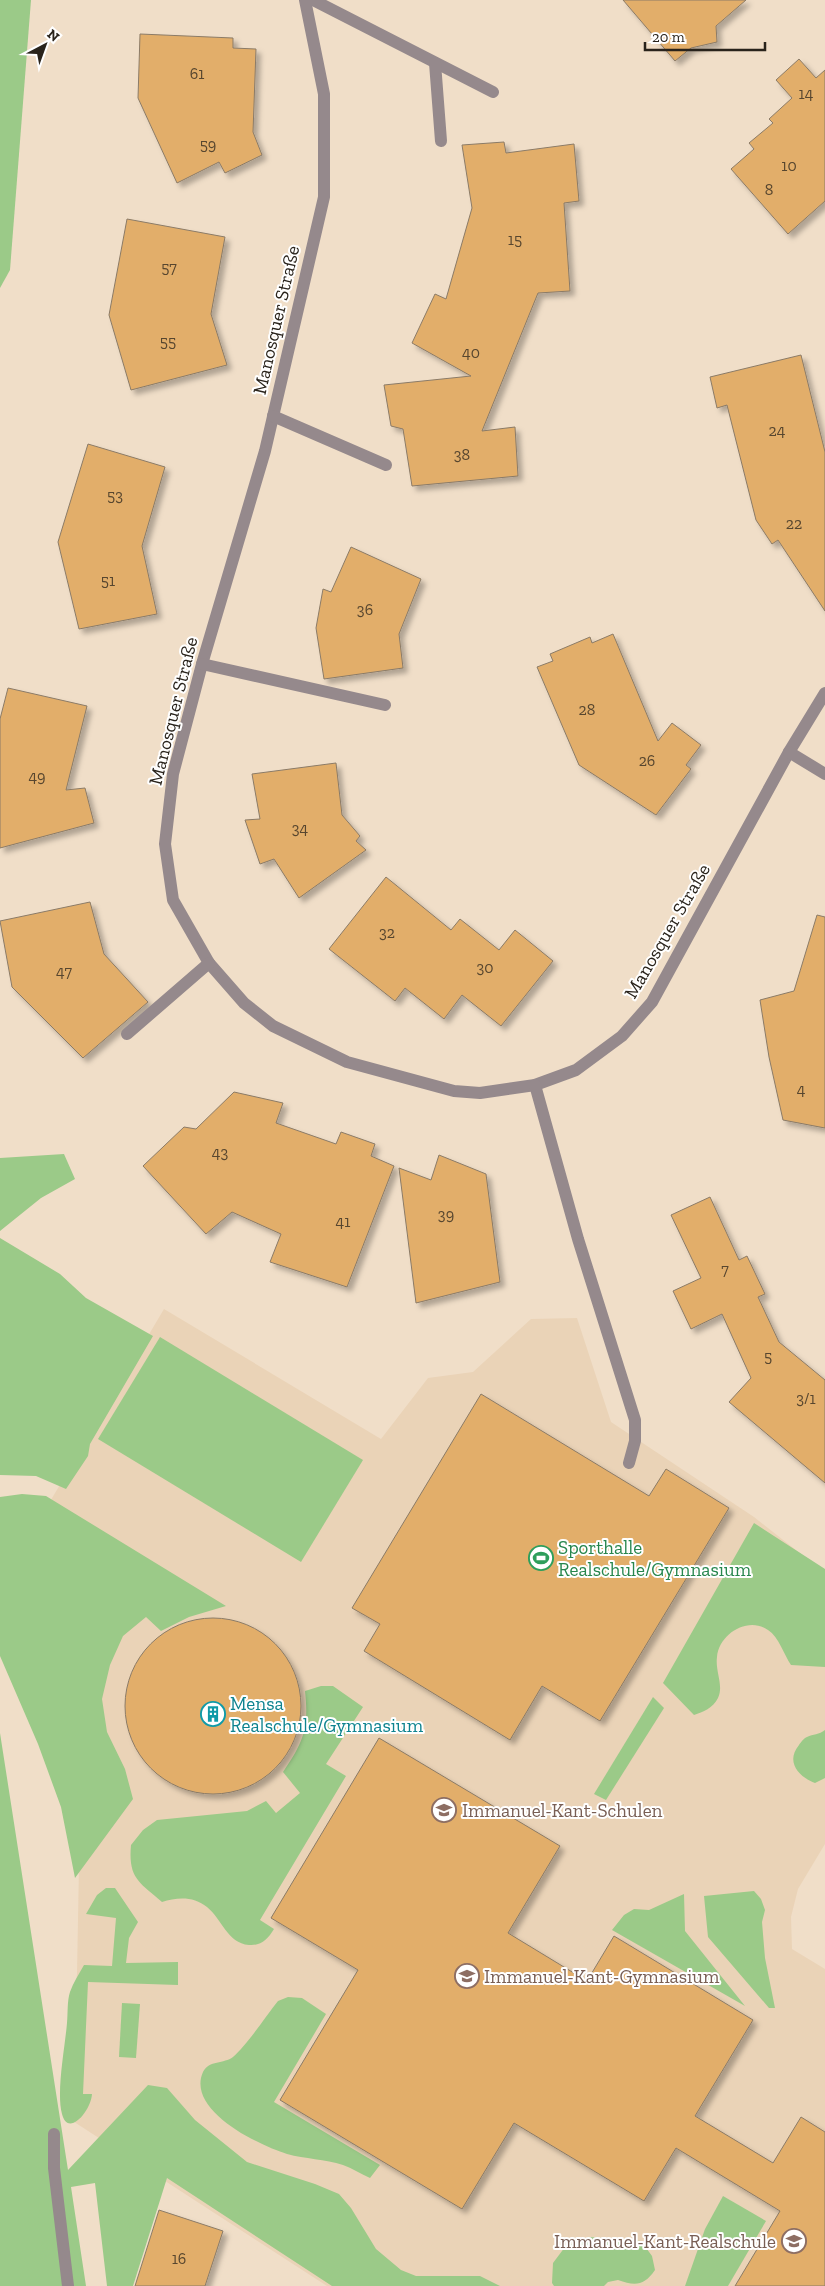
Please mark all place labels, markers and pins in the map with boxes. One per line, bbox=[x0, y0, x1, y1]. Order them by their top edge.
place label: Sporthalle Realschule/Gymnasium bbox=[558, 1536, 752, 1581]
sports icon: Sporthalle Realschule/Gymnasium bbox=[528, 1545, 554, 1571]
place label: Mensa Realschule/Gymnasium bbox=[230, 1692, 424, 1737]
building icon: Mensa Realschule/Gymnasium bbox=[200, 1701, 226, 1727]
school or university icon: Immanuel-Kant-Schulen bbox=[431, 1797, 457, 1823]
place label: Immanuel-Kant-Schulen bbox=[462, 1799, 663, 1822]
school or university icon: Immanuel-Kant-Gymnasium bbox=[454, 1963, 480, 1989]
place label: Immanuel-Kant-Gymnasium bbox=[484, 1965, 720, 1988]
school or university icon: Immanuel-Kant-Realschule bbox=[781, 2228, 807, 2254]
place label: Immanuel-Kant-Realschule bbox=[554, 2230, 776, 2253]

